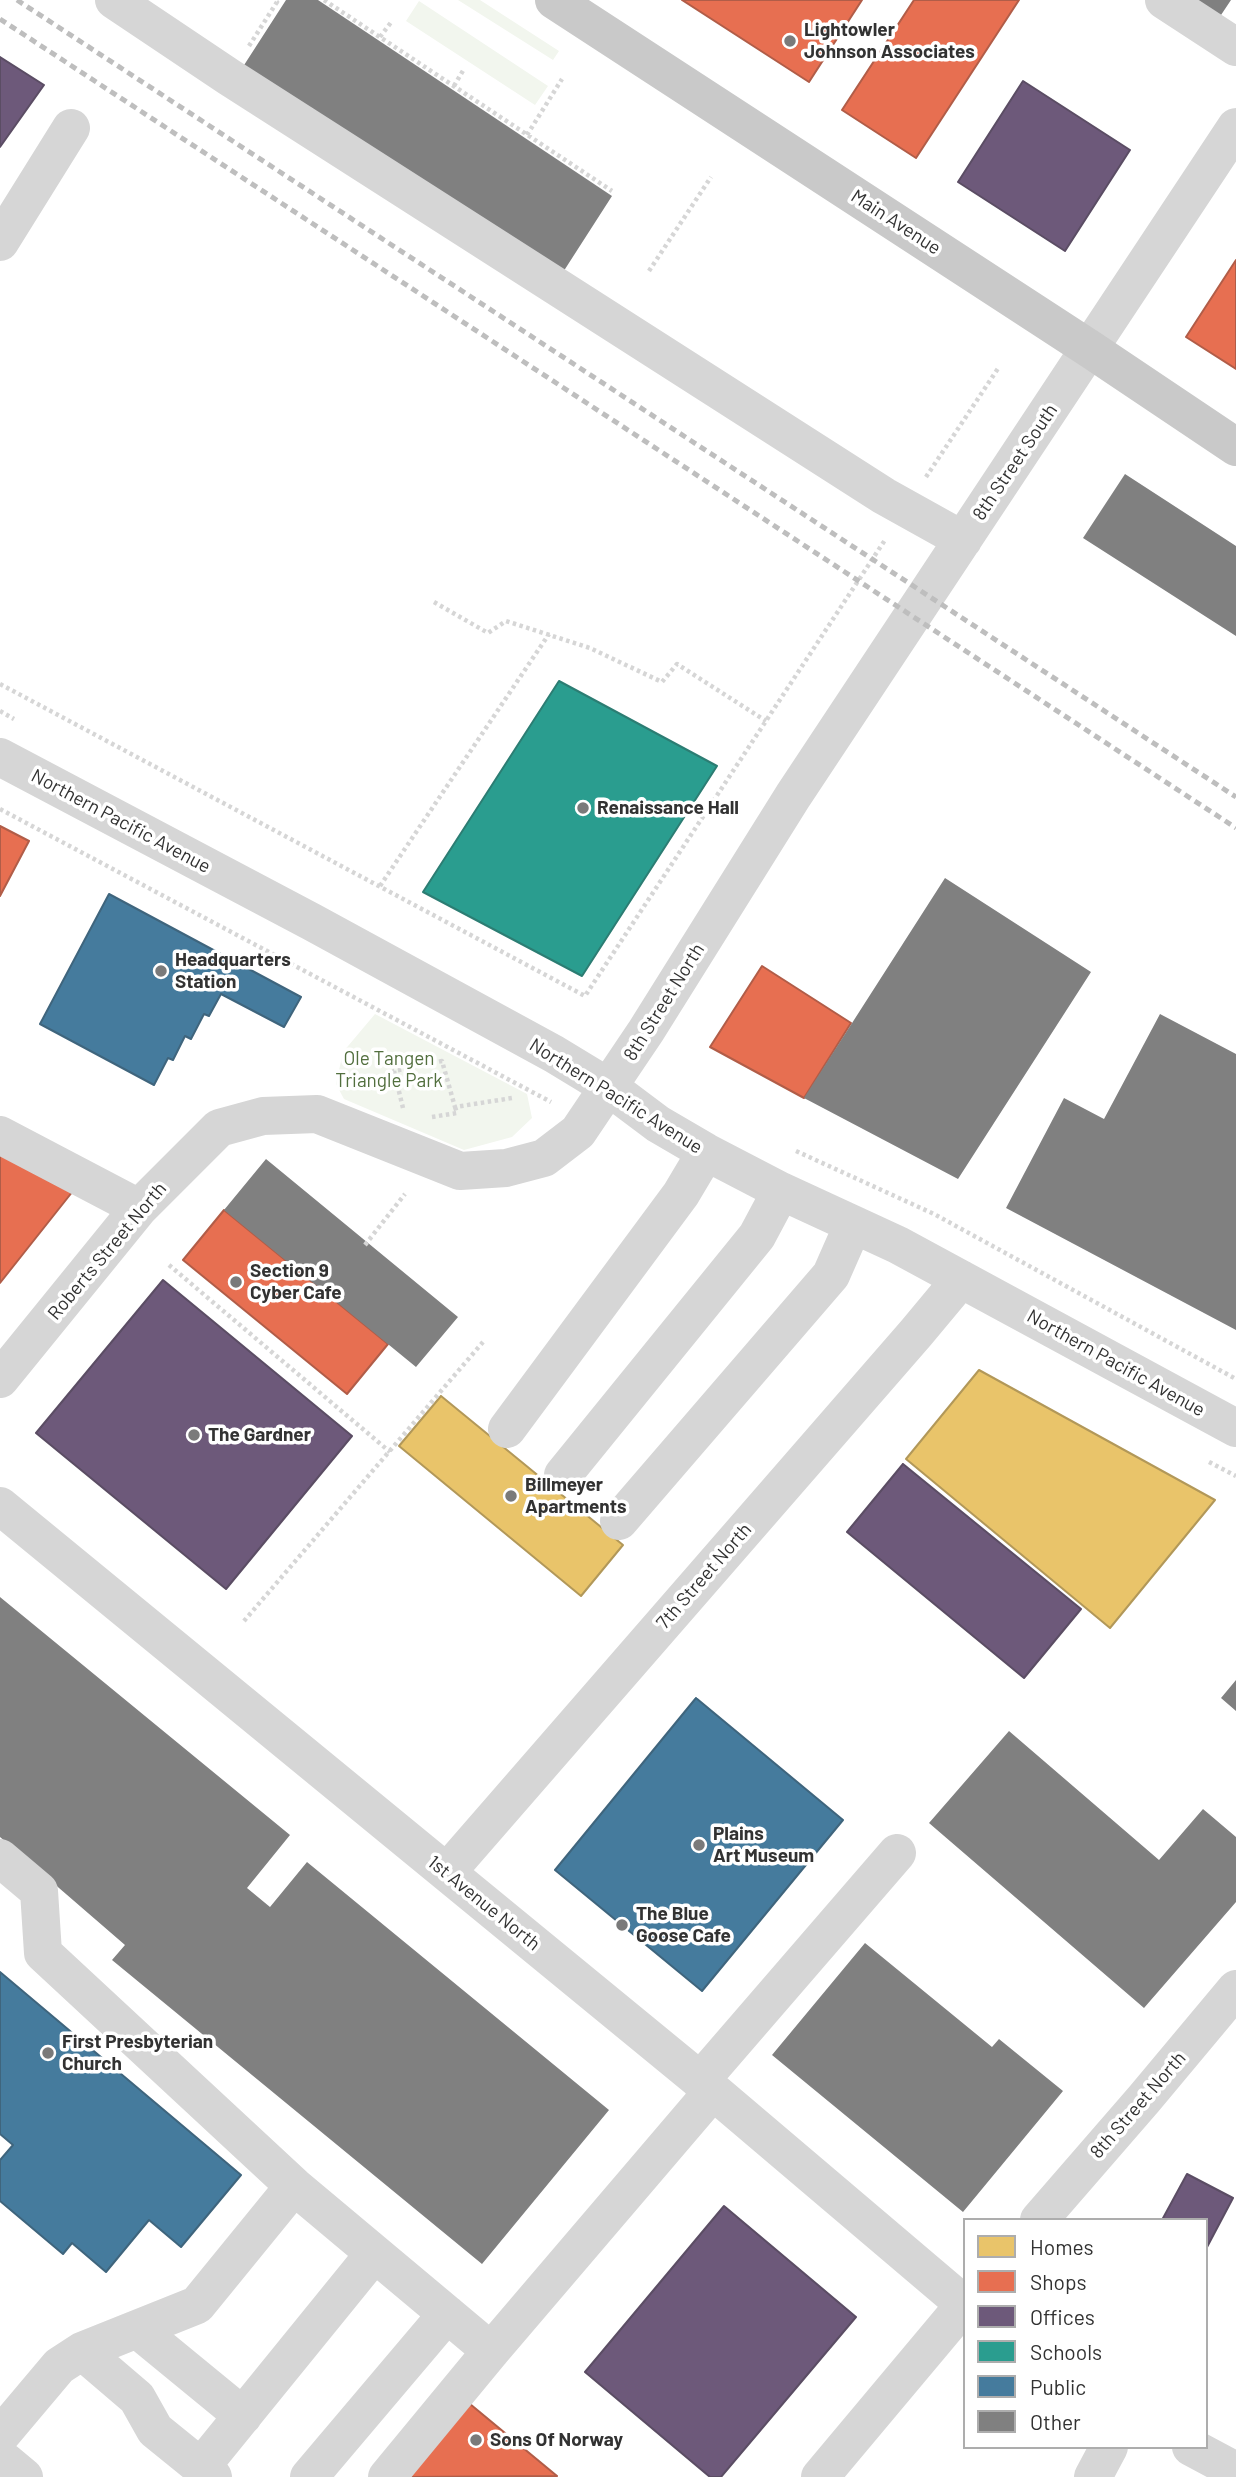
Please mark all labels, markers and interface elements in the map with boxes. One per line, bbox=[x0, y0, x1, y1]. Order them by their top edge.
place label: Lightowler Johnson Associates bbox=[804, 19, 975, 63]
marker: Lightowler Johnson Associates bbox=[782, 33, 798, 49]
street label: Main Avenue bbox=[847, 185, 945, 259]
street label: 8th Street South bbox=[968, 400, 1062, 524]
street label: Northern Pacific Avenue bbox=[27, 764, 215, 878]
place label: Renaissance Hall bbox=[597, 797, 739, 819]
marker: Renaissance Hall bbox=[575, 800, 591, 816]
street label: 8th Street North bbox=[619, 939, 709, 1065]
place label: Headquarters Station bbox=[175, 949, 291, 993]
marker: Headquarters Station bbox=[153, 963, 169, 979]
street label: Northern Pacific Avenue bbox=[525, 1033, 707, 1159]
park label: Ole Tangen Triangle Park bbox=[335, 1048, 443, 1092]
street label: Roberts Street North bbox=[43, 1178, 171, 1324]
place label: Section 9 Cyber Cafe bbox=[250, 1260, 342, 1304]
marker: Section 9 Cyber Cafe bbox=[228, 1274, 244, 1290]
street label: Northern Pacific Avenue bbox=[1023, 1305, 1209, 1421]
place label: The Gardner bbox=[208, 1424, 311, 1446]
marker: The Gardner bbox=[186, 1427, 202, 1443]
place label: Billmeyer Apartments bbox=[525, 1474, 627, 1518]
marker: Billmeyer Apartments bbox=[503, 1488, 519, 1504]
street label: 7th Street North bbox=[652, 1518, 756, 1634]
place label: Plains Art Museum bbox=[713, 1823, 814, 1867]
marker: Plains Art Museum bbox=[691, 1837, 707, 1853]
street label: 1st Avenue North bbox=[423, 1851, 545, 1955]
place label: The Blue Goose Cafe bbox=[636, 1903, 731, 1947]
marker: The Blue Goose Cafe bbox=[614, 1917, 630, 1933]
place label: First Presbyterian Church bbox=[62, 2031, 213, 2075]
marker: First Presbyterian Church bbox=[40, 2045, 56, 2061]
street label: 8th Street North bbox=[1085, 2047, 1191, 2163]
legend bbox=[963, 2218, 1208, 2449]
text: Homes bbox=[1030, 2234, 1094, 2259]
text: Shops bbox=[1030, 2269, 1087, 2294]
text: Offices bbox=[1030, 2304, 1095, 2329]
text: Schools bbox=[1030, 2339, 1102, 2364]
text: Public bbox=[1030, 2374, 1086, 2399]
text: Other bbox=[1030, 2409, 1081, 2434]
place label: Sons Of Norway bbox=[490, 2429, 623, 2451]
marker: Sons Of Norway bbox=[468, 2432, 484, 2448]

